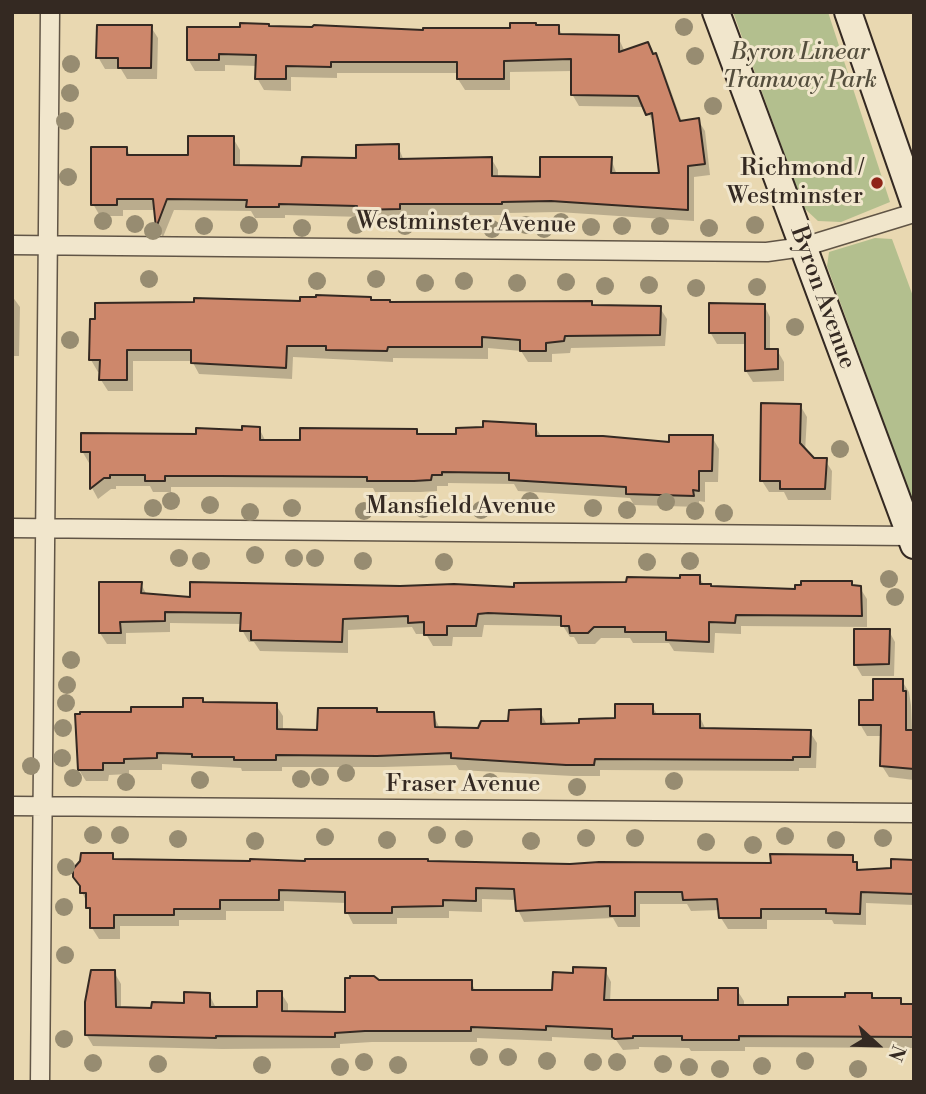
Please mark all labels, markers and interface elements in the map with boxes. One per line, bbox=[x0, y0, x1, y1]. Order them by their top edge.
park label: Byron Linear Tramway Park bbox=[723, 39, 877, 95]
place label: Richmond / Westminster bbox=[727, 155, 863, 211]
marker: Richmond / Westminster bbox=[869, 175, 885, 191]
street label: Westminster Avenue bbox=[356, 208, 576, 240]
street label: Byron Avenue bbox=[783, 223, 861, 373]
street label: Mansfield Avenue bbox=[366, 493, 556, 521]
street label: Fraser Avenue bbox=[386, 771, 540, 799]
north arrow bbox=[842, 1010, 912, 1080]
text: N bbox=[883, 1041, 910, 1064]

